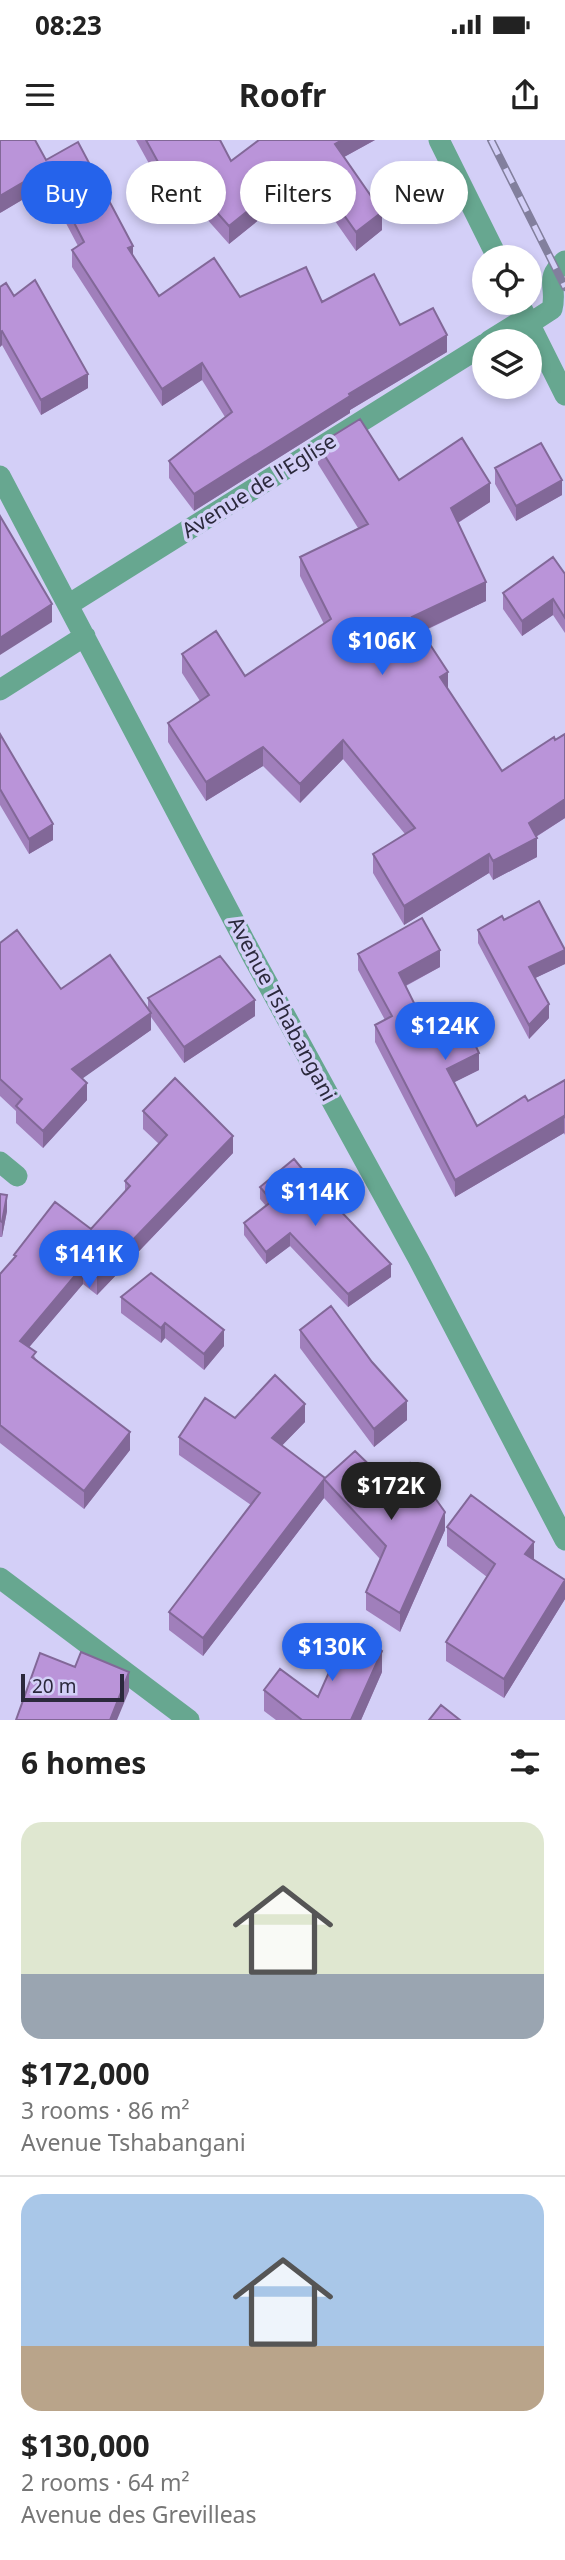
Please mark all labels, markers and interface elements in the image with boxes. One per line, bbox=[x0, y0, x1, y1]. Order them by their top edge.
text: 08:23 bbox=[35, 7, 102, 43]
text: Roofr bbox=[239, 73, 326, 116]
icon: menu bbox=[21, 76, 59, 114]
icon: share bbox=[506, 76, 544, 114]
chip: Buy bbox=[21, 161, 112, 224]
chip: Rent bbox=[126, 161, 226, 224]
chip: Filters bbox=[240, 161, 356, 224]
chip: New bbox=[370, 161, 468, 224]
map controls bbox=[472, 245, 542, 399]
button: locate bbox=[472, 245, 542, 315]
button: layers bbox=[472, 329, 542, 399]
street label: Avenue de l'Eglise bbox=[176, 426, 341, 544]
pin: $106K bbox=[333, 617, 431, 677]
text: $106K bbox=[348, 624, 416, 656]
street label: Avenue Tshabangani bbox=[222, 911, 343, 1106]
pin: $124K bbox=[396, 1002, 494, 1062]
text: $124K bbox=[411, 1009, 479, 1041]
pin: $114K bbox=[266, 1168, 364, 1228]
text: $114K bbox=[281, 1175, 349, 1207]
pin: $141K bbox=[40, 1230, 138, 1290]
text: $141K bbox=[55, 1237, 123, 1269]
pin: $172K bbox=[342, 1462, 440, 1522]
text: $172K bbox=[357, 1469, 425, 1501]
pin: $130K bbox=[283, 1624, 381, 1683]
text: $130K bbox=[298, 1630, 366, 1662]
scale bar bbox=[21, 1671, 124, 1703]
text: 20 m bbox=[32, 1673, 76, 1699]
text: 6 homes bbox=[21, 1742, 146, 1783]
icon: filters bbox=[506, 1743, 544, 1781]
icon: home bbox=[220, 1867, 346, 1993]
text: $172,000 bbox=[21, 2053, 150, 2094]
text: 3 rooms · 86 m² bbox=[21, 2094, 190, 2126]
text: Avenue Tshabangani bbox=[21, 2126, 246, 2158]
icon: home bbox=[220, 2239, 346, 2365]
text: $130,000 bbox=[21, 2425, 150, 2466]
text: 2 rooms · 64 m² bbox=[21, 2466, 190, 2498]
text: Avenue des Grevilleas bbox=[21, 2498, 257, 2530]

